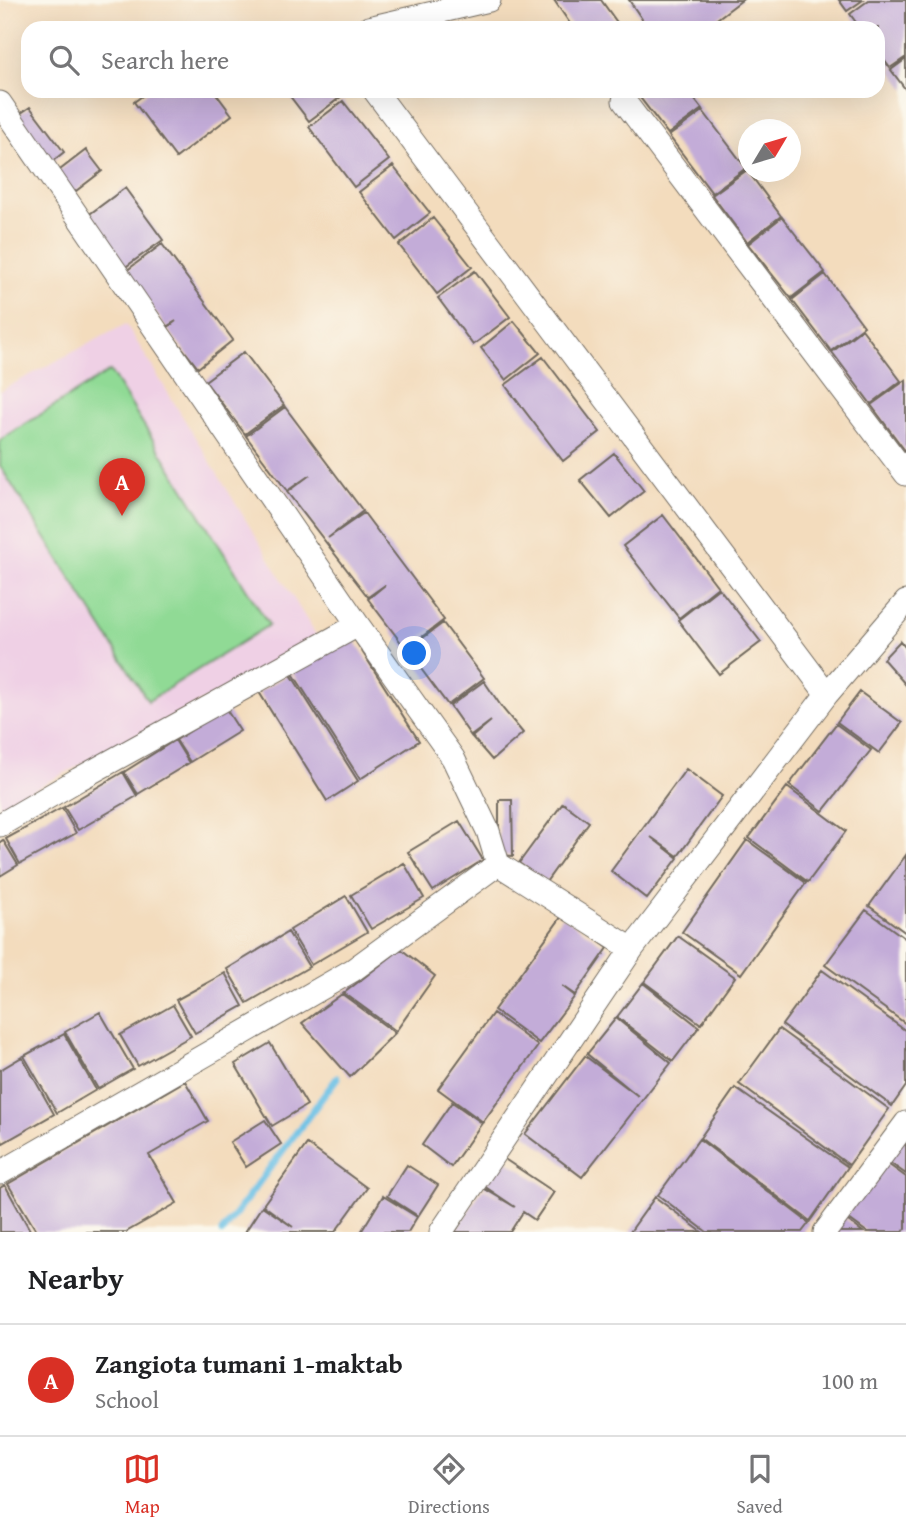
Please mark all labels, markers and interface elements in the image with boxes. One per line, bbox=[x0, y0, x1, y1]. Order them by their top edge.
search box bbox=[21, 21, 885, 98]
text: Search here bbox=[101, 40, 229, 79]
icon: search bbox=[45, 41, 83, 79]
north arrow bbox=[738, 119, 801, 182]
pin: A bbox=[99, 458, 145, 516]
your location bbox=[397, 636, 431, 670]
text: Nearby bbox=[28, 1256, 124, 1300]
text: Zangiota tumani 1-maktab bbox=[95, 1344, 403, 1383]
text: A bbox=[44, 1364, 58, 1397]
text: 100 m bbox=[821, 1364, 878, 1397]
text: School bbox=[95, 1383, 159, 1416]
tab: Map bbox=[123, 1450, 161, 1520]
tab: Directions bbox=[408, 1450, 490, 1520]
tab: Saved bbox=[737, 1450, 783, 1520]

